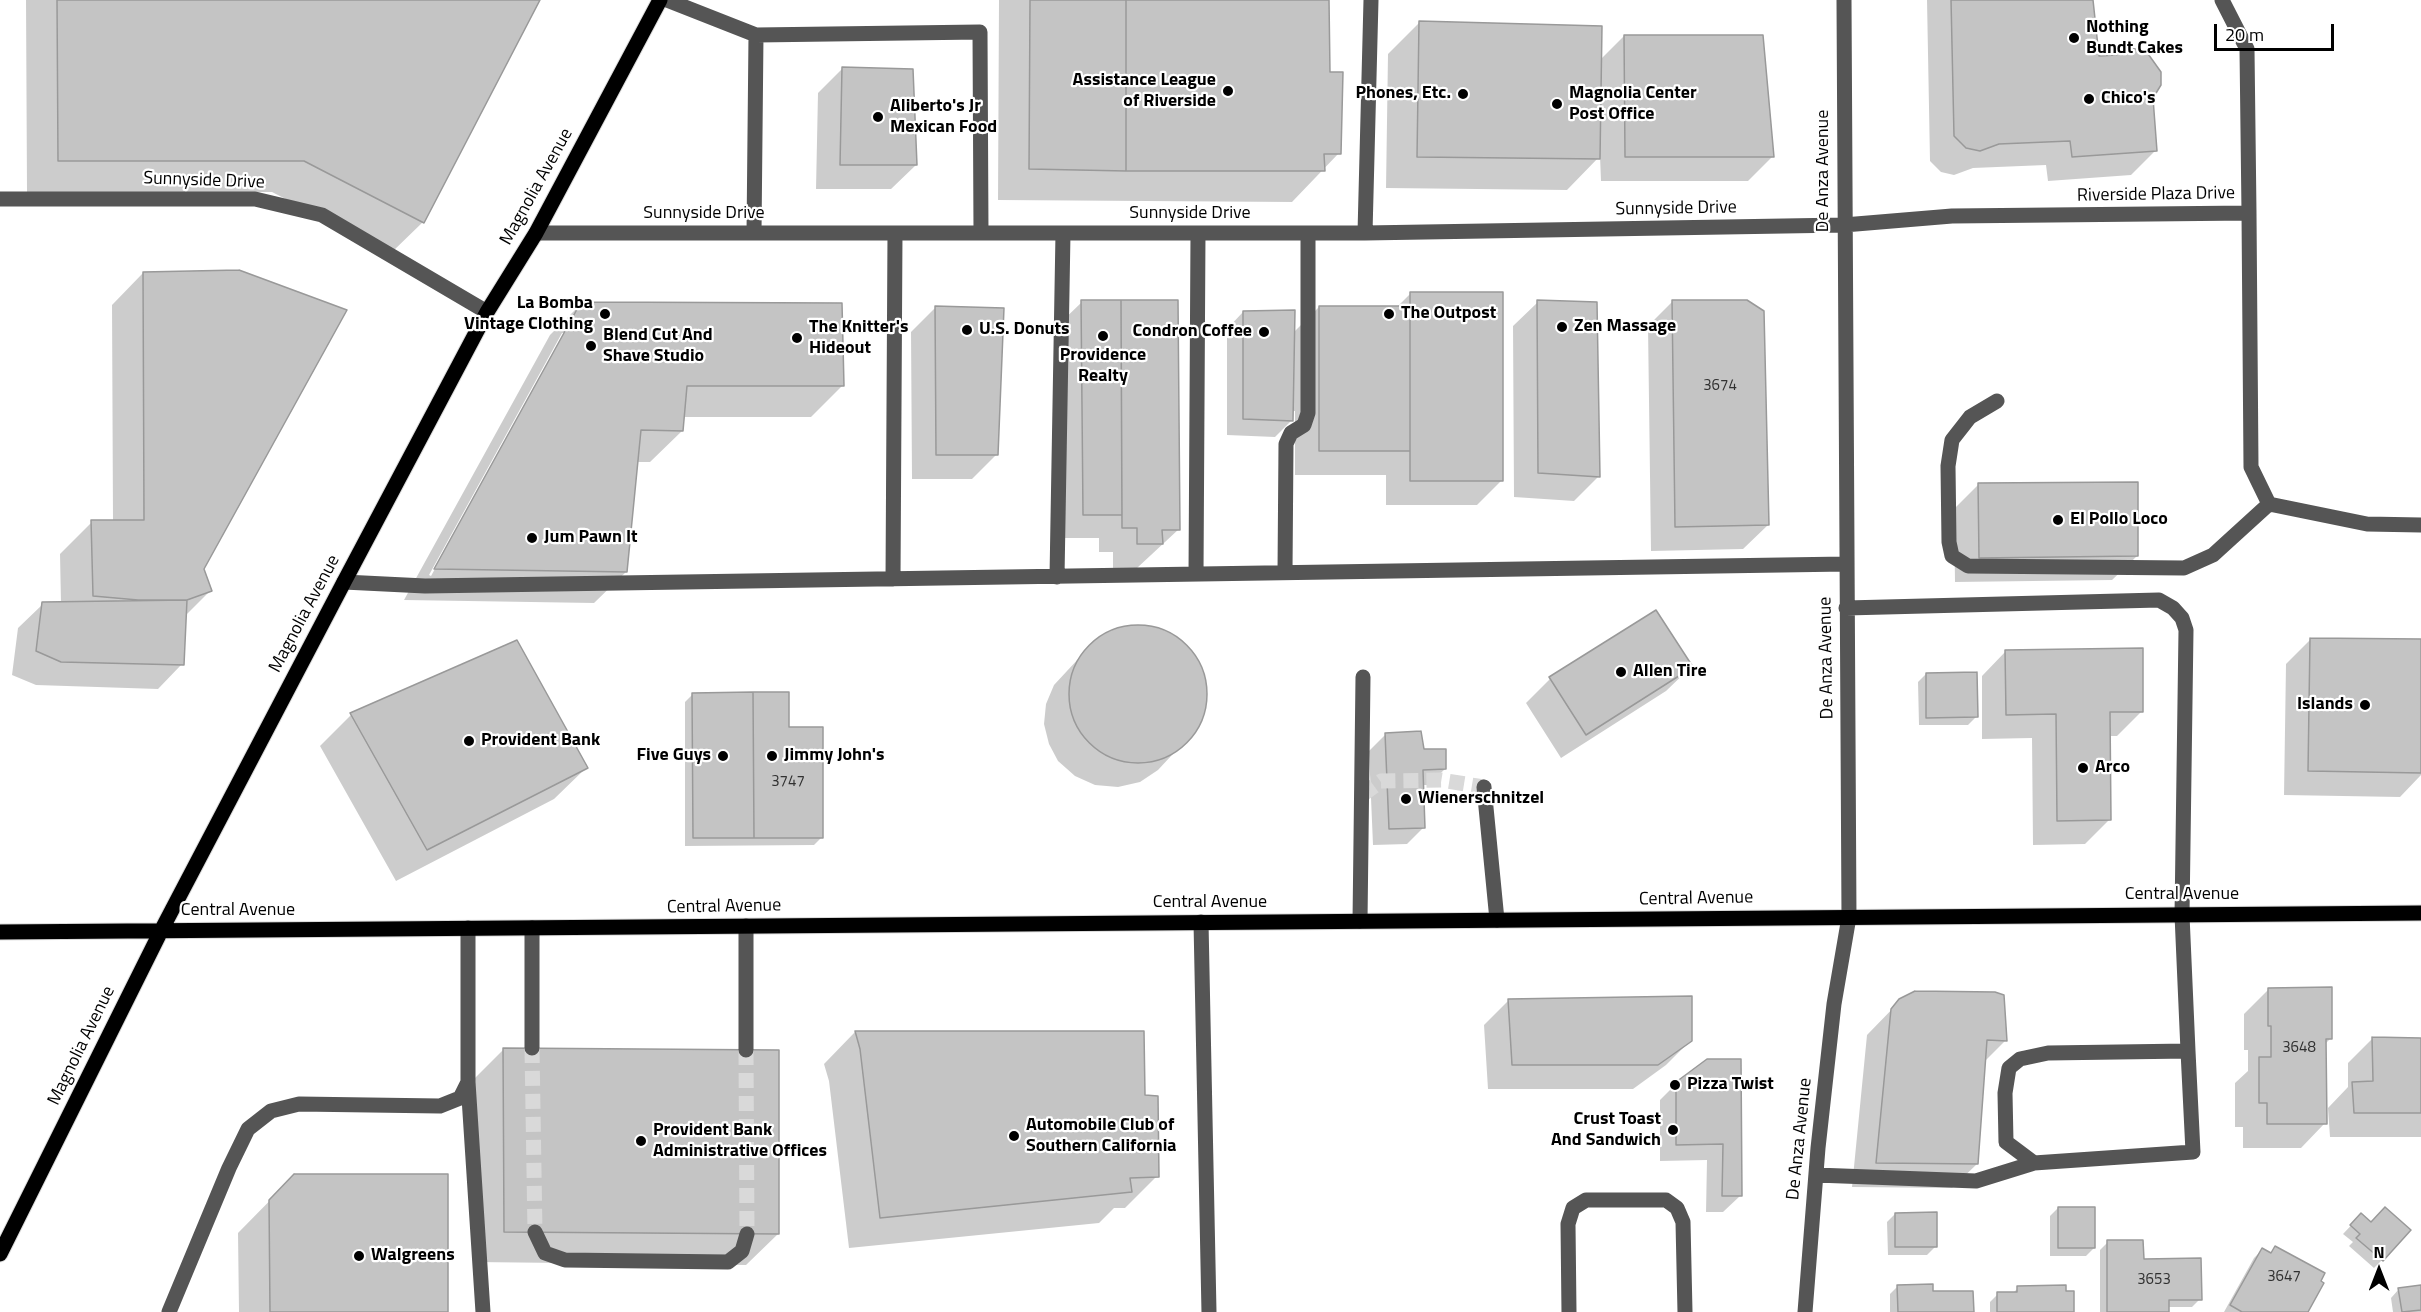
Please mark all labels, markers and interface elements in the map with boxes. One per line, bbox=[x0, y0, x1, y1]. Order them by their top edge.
scale bar bbox=[2217, 12, 2337, 50]
place label: Nothing Bundt Cakes bbox=[2086, 17, 2183, 60]
text: 20 m bbox=[2225, 21, 2264, 48]
marker: Nothing Bundt Cakes bbox=[2067, 31, 2081, 45]
place label: Assistance League of Riverside bbox=[1073, 70, 1216, 112]
place label: Phones, Etc. bbox=[1355, 83, 1451, 105]
place label: Magnolia Center Post Office bbox=[1569, 83, 1697, 125]
marker: Assistance League of Riverside bbox=[1221, 84, 1235, 98]
marker: Phones, Etc. bbox=[1456, 87, 1470, 101]
place label: Chico's bbox=[2101, 88, 2156, 110]
marker: Chico's bbox=[2082, 92, 2096, 106]
place label: Aliberto's Jr Mexican Food bbox=[890, 96, 997, 138]
marker: Magnolia Center Post Office bbox=[1550, 97, 1564, 111]
marker: Aliberto's Jr Mexican Food bbox=[871, 110, 885, 124]
street label: De Anza Avenue bbox=[1813, 110, 1835, 232]
street label: Magnolia Avenue bbox=[496, 125, 578, 249]
street label: Sunnyside Drive bbox=[143, 168, 265, 194]
street label: Riverside Plaza Drive bbox=[2077, 183, 2235, 207]
street label: Sunnyside Drive bbox=[1615, 197, 1737, 221]
street label: Sunnyside Drive bbox=[643, 203, 765, 225]
street label: Sunnyside Drive bbox=[1129, 203, 1251, 225]
place label: La Bomba Vintage Clothing bbox=[464, 293, 593, 336]
place label: The Outpost bbox=[1401, 303, 1496, 325]
marker: La Bomba Vintage Clothing bbox=[598, 307, 612, 321]
marker: The Outpost bbox=[1382, 307, 1396, 321]
place label: Zen Massage bbox=[1574, 316, 1676, 338]
place label: The Knitter's Hideout bbox=[809, 317, 908, 360]
place label: U.S. Donuts bbox=[979, 319, 1070, 341]
marker: Zen Massage bbox=[1555, 320, 1569, 334]
place label: Condron Coffee bbox=[1132, 321, 1252, 343]
marker: U.S. Donuts bbox=[960, 323, 974, 337]
place label: Blend Cut And Shave Studio bbox=[603, 325, 713, 368]
marker: Condron Coffee bbox=[1257, 325, 1271, 339]
marker: Providence Realty bbox=[1096, 329, 1110, 343]
marker: The Knitter's Hideout bbox=[790, 331, 804, 345]
marker: Blend Cut And Shave Studio bbox=[584, 339, 598, 353]
place label: Providence Realty bbox=[1060, 345, 1146, 388]
house number: 3674 bbox=[1703, 377, 1737, 395]
place label: El Pollo Loco bbox=[2070, 509, 2168, 531]
marker: El Pollo Loco bbox=[2051, 513, 2065, 527]
place label: Jum Pawn It bbox=[544, 527, 638, 549]
marker: Jum Pawn It bbox=[525, 531, 539, 545]
street label: Magnolia Avenue bbox=[265, 552, 345, 676]
street label: De Anza Avenue bbox=[1815, 597, 1839, 719]
place label: Allen Tire bbox=[1633, 661, 1707, 683]
marker: Allen Tire bbox=[1614, 665, 1628, 679]
place label: Islands bbox=[2297, 694, 2353, 716]
marker: Islands bbox=[2358, 698, 2372, 712]
place label: Provident Bank bbox=[481, 730, 600, 752]
marker: Provident Bank bbox=[462, 734, 476, 748]
place label: Five Guys bbox=[636, 745, 711, 767]
place label: Jimmy John's bbox=[784, 745, 885, 767]
marker: Five Guys bbox=[716, 749, 730, 763]
marker: Jimmy John's bbox=[765, 749, 779, 763]
place label: Arco bbox=[2095, 757, 2130, 779]
marker: Arco bbox=[2076, 761, 2090, 775]
house number: 3747 bbox=[771, 773, 805, 791]
place label: Wienerschnitzel bbox=[1418, 788, 1544, 810]
marker: Wienerschnitzel bbox=[1399, 792, 1413, 806]
street label: Central Avenue bbox=[2125, 884, 2239, 906]
street label: Central Avenue bbox=[1639, 887, 1753, 911]
street label: Central Avenue bbox=[1153, 892, 1267, 914]
street label: Central Avenue bbox=[667, 895, 781, 919]
street label: Central Avenue bbox=[181, 900, 295, 922]
street label: Magnolia Avenue bbox=[44, 983, 120, 1109]
house number: 3648 bbox=[2282, 1039, 2316, 1057]
place label: Pizza Twist bbox=[1687, 1074, 1774, 1096]
street label: De Anza Avenue bbox=[1783, 1077, 1817, 1201]
marker: Pizza Twist bbox=[1668, 1078, 1682, 1092]
place label: Crust Toast And Sandwich bbox=[1551, 1109, 1661, 1152]
place label: Automobile Club of Southern California bbox=[1026, 1115, 1177, 1158]
place label: Provident Bank Administrative Offices bbox=[653, 1120, 827, 1162]
marker: Crust Toast And Sandwich bbox=[1666, 1123, 1680, 1137]
marker: Automobile Club of Southern California bbox=[1007, 1129, 1021, 1143]
marker: Provident Bank Administrative Offices bbox=[634, 1134, 648, 1148]
north arrow bbox=[2349, 1240, 2409, 1300]
text: N bbox=[2373, 1240, 2385, 1264]
place label: Walgreens bbox=[371, 1245, 455, 1267]
marker: Walgreens bbox=[352, 1249, 366, 1263]
house number: 3647 bbox=[2267, 1268, 2301, 1286]
house number: 3653 bbox=[2137, 1271, 2171, 1289]

